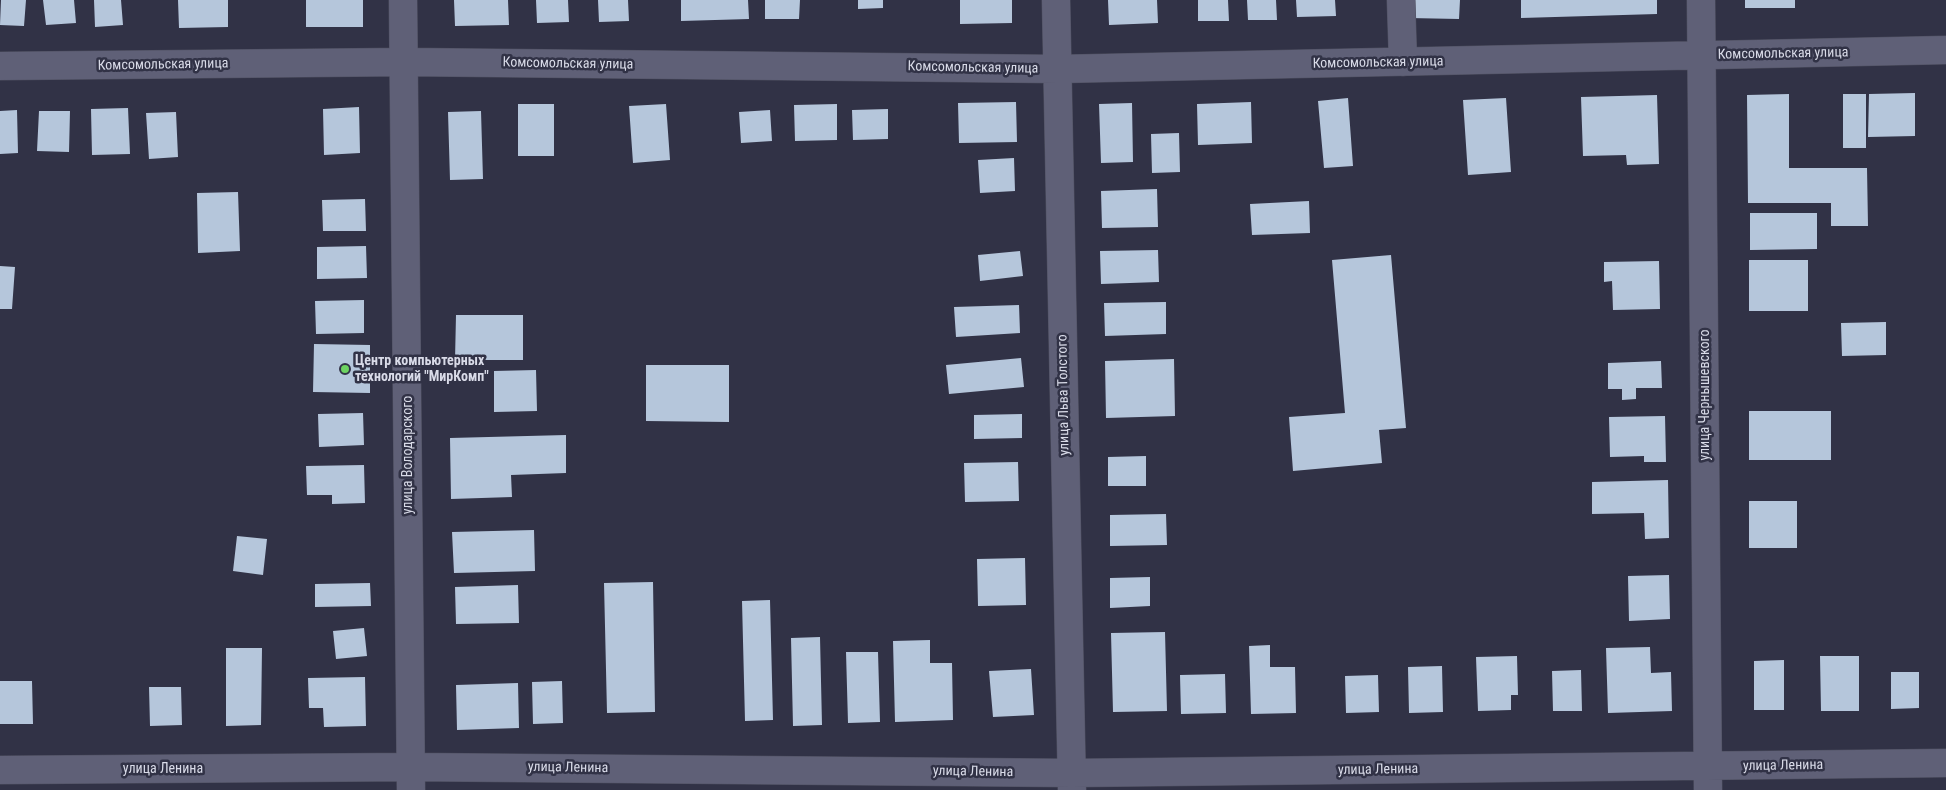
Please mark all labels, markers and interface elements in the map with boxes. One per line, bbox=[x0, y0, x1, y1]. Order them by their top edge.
street label: Комсомольская улица bbox=[1717, 44, 1849, 64]
street label: Комсомольская улица bbox=[1312, 53, 1444, 73]
street label: Комсомольская улица bbox=[502, 54, 634, 74]
street label: Комсомольская улица bbox=[97, 55, 229, 75]
street label: Комсомольская улица bbox=[907, 58, 1039, 78]
street label: улица Чернышевского bbox=[1697, 329, 1713, 461]
street label: улица Льва Толстого bbox=[1055, 334, 1073, 456]
place label: Центр компьютерных технологий "МирКомп" bbox=[355, 353, 489, 386]
marker: Центр компьютерных технологий "МирКомп" bbox=[339, 363, 351, 375]
street label: улица Володарского bbox=[400, 396, 416, 514]
street label: улица Ленина bbox=[1743, 757, 1823, 775]
street label: улица Ленина bbox=[528, 759, 608, 777]
street label: улица Ленина bbox=[123, 761, 203, 777]
street label: улица Ленина bbox=[1338, 761, 1418, 779]
street label: улица Ленина bbox=[933, 763, 1013, 781]

